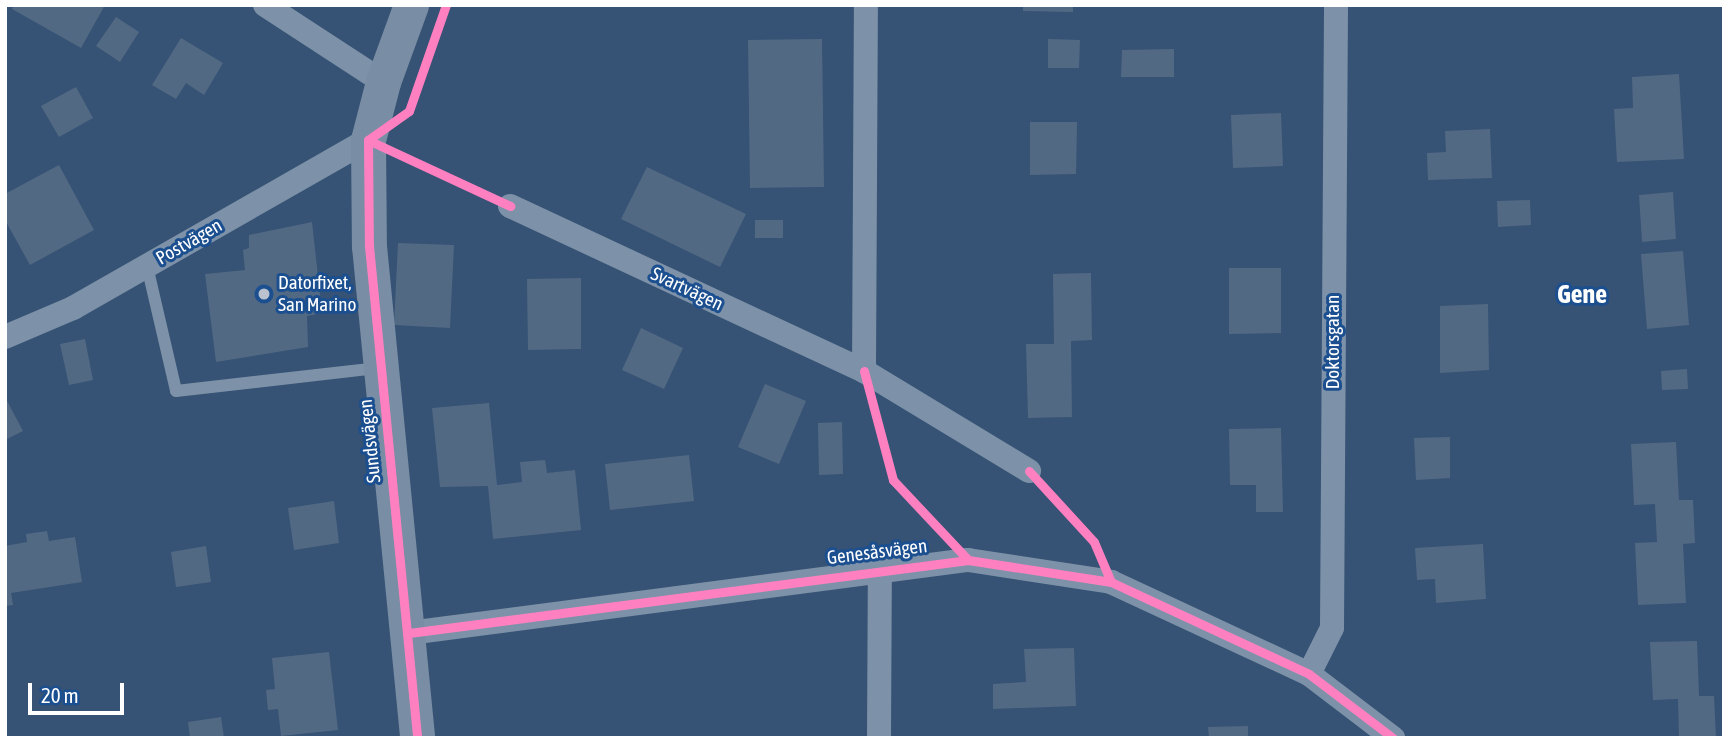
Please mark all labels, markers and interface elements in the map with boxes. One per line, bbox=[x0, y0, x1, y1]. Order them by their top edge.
street label: Postvägen bbox=[152, 214, 226, 270]
street label: Svartvägen bbox=[647, 262, 727, 316]
place label: Datorfixet, San Marino bbox=[278, 272, 356, 316]
district label: Gene bbox=[1557, 279, 1607, 311]
marker: Datorfixet, San Marino bbox=[256, 286, 272, 302]
street label: Doktorsgatan bbox=[1322, 295, 1344, 389]
street label: Sundsvägen bbox=[354, 398, 386, 484]
street label: Genesåsvägen bbox=[826, 535, 928, 569]
scale bar bbox=[32, 670, 128, 714]
text: 20 m bbox=[41, 683, 79, 707]

